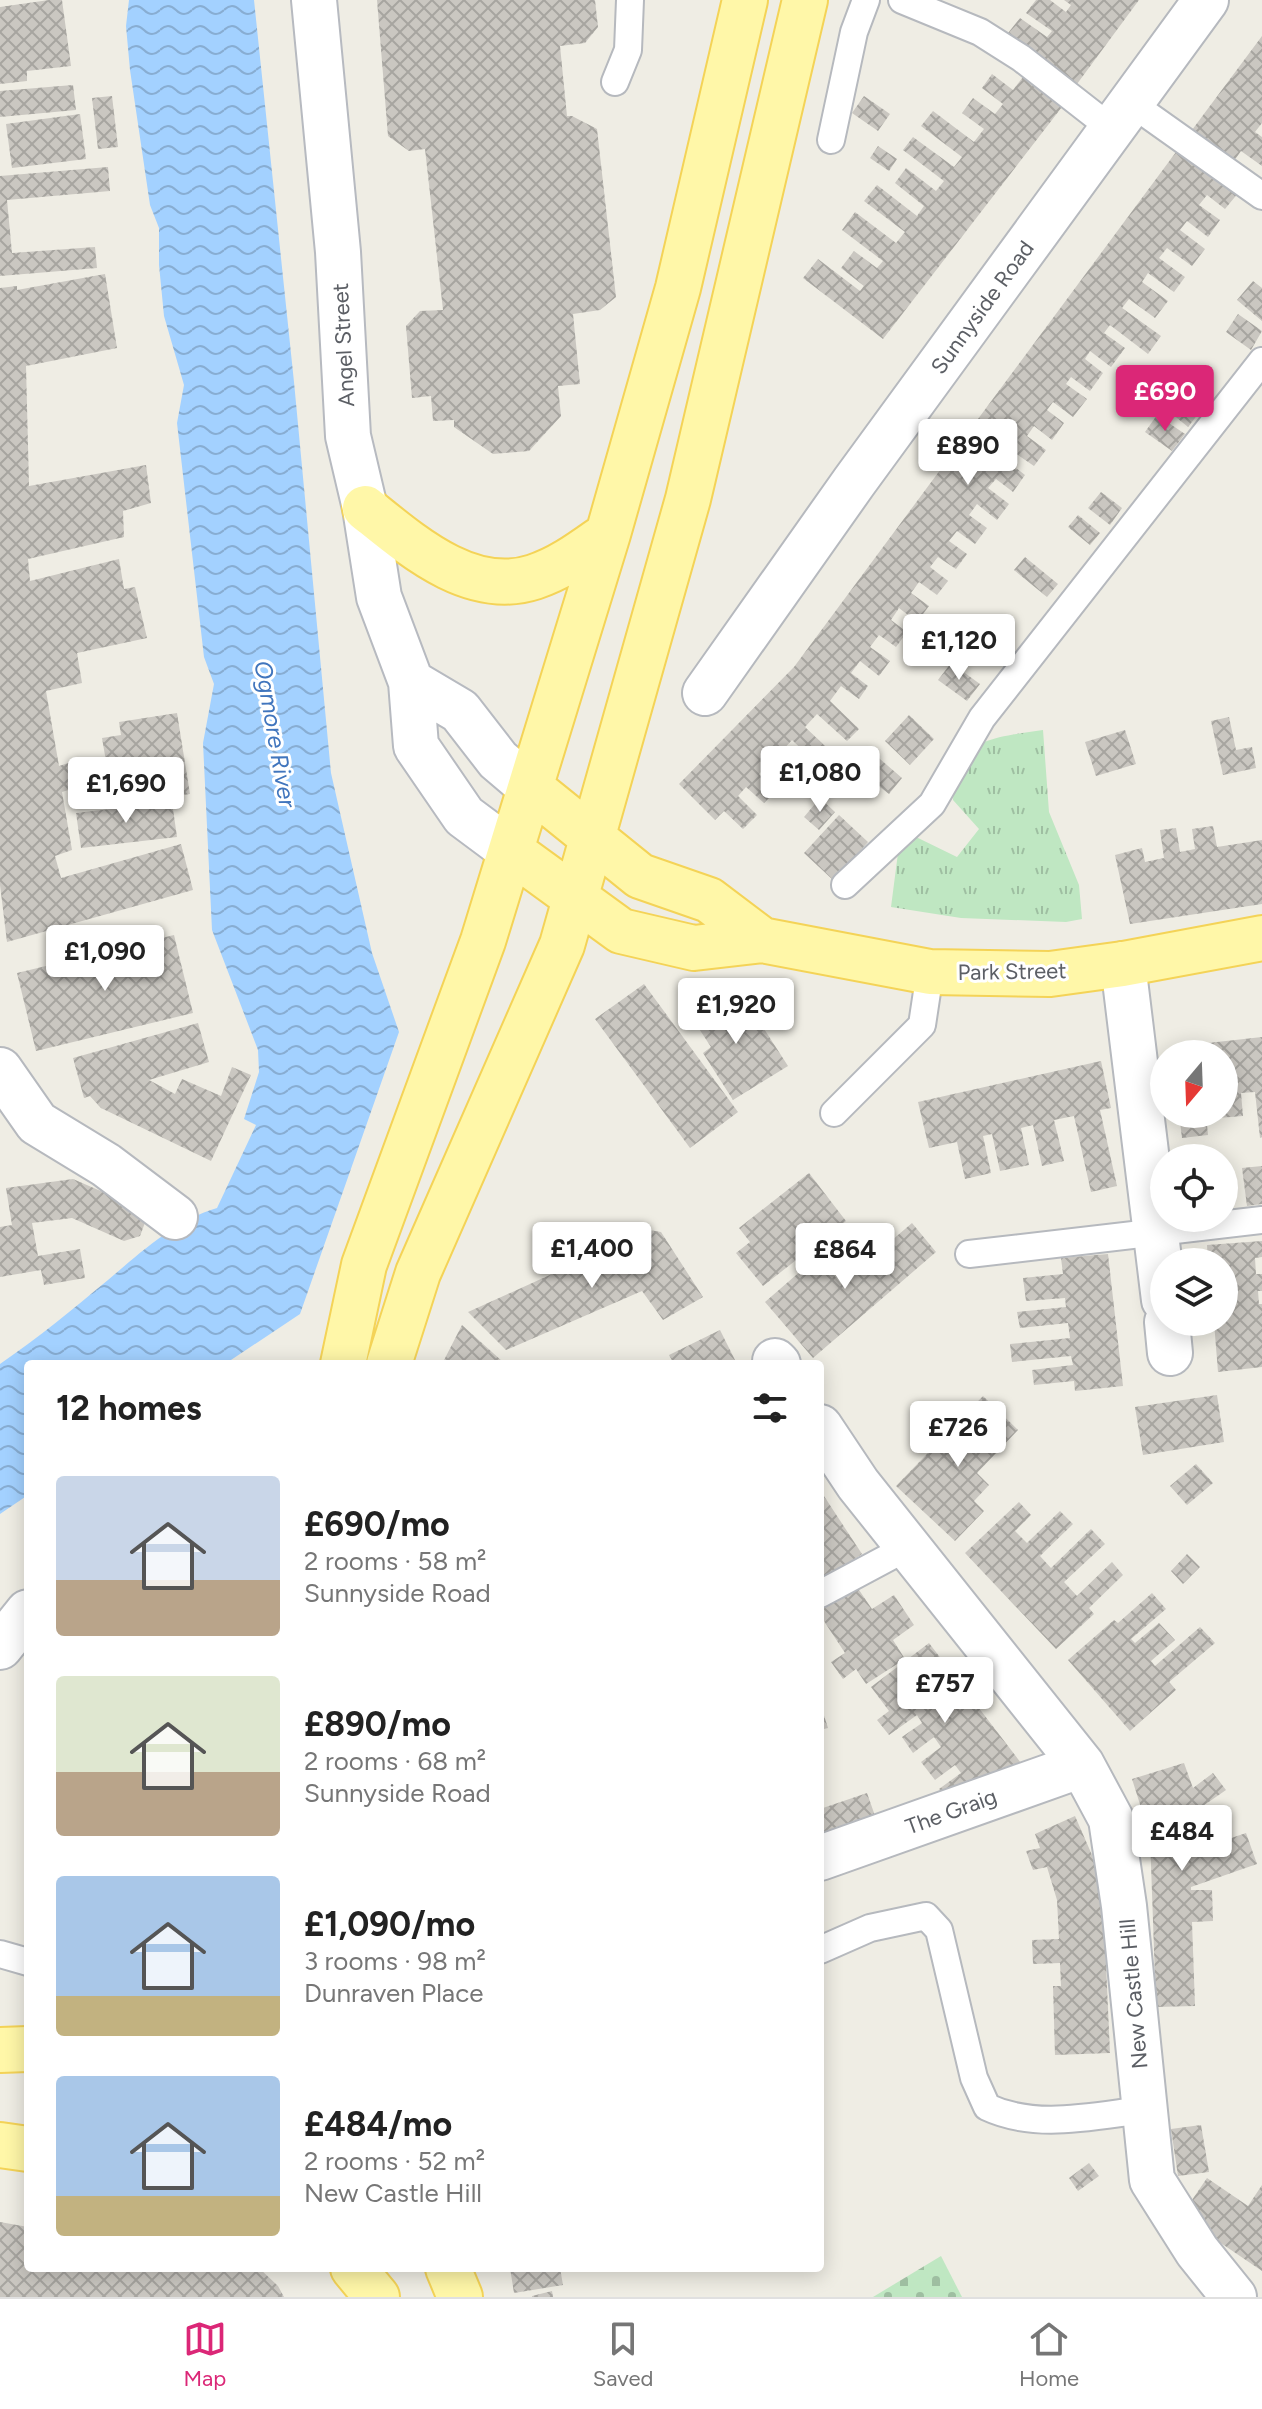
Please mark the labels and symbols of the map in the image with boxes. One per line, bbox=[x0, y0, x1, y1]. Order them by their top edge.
street label: Sunnyside Road bbox=[925, 235, 1040, 379]
street label: Angel Street bbox=[327, 282, 360, 408]
pin: £690 bbox=[1118, 365, 1212, 433]
pin: £890 bbox=[921, 419, 1015, 487]
pin: £1,120 bbox=[894, 614, 1024, 682]
water label: Ogmore River bbox=[248, 658, 303, 810]
pin: £1,080 bbox=[755, 746, 885, 814]
pin: £1,690 bbox=[61, 757, 191, 825]
pin: £1,090 bbox=[40, 925, 170, 993]
street label: Park Street bbox=[957, 957, 1067, 986]
pin: £1,920 bbox=[671, 978, 801, 1046]
north arrow bbox=[1150, 1040, 1238, 1128]
pin: £1,400 bbox=[527, 1222, 657, 1290]
pin: £864 bbox=[798, 1223, 892, 1291]
pin: £726 bbox=[911, 1401, 1005, 1469]
pin: £757 bbox=[898, 1657, 992, 1725]
street label: The Graig bbox=[902, 1782, 1001, 1840]
pin: £484 bbox=[1135, 1805, 1229, 1873]
street label: New Castle Hill bbox=[1113, 1918, 1154, 2070]

